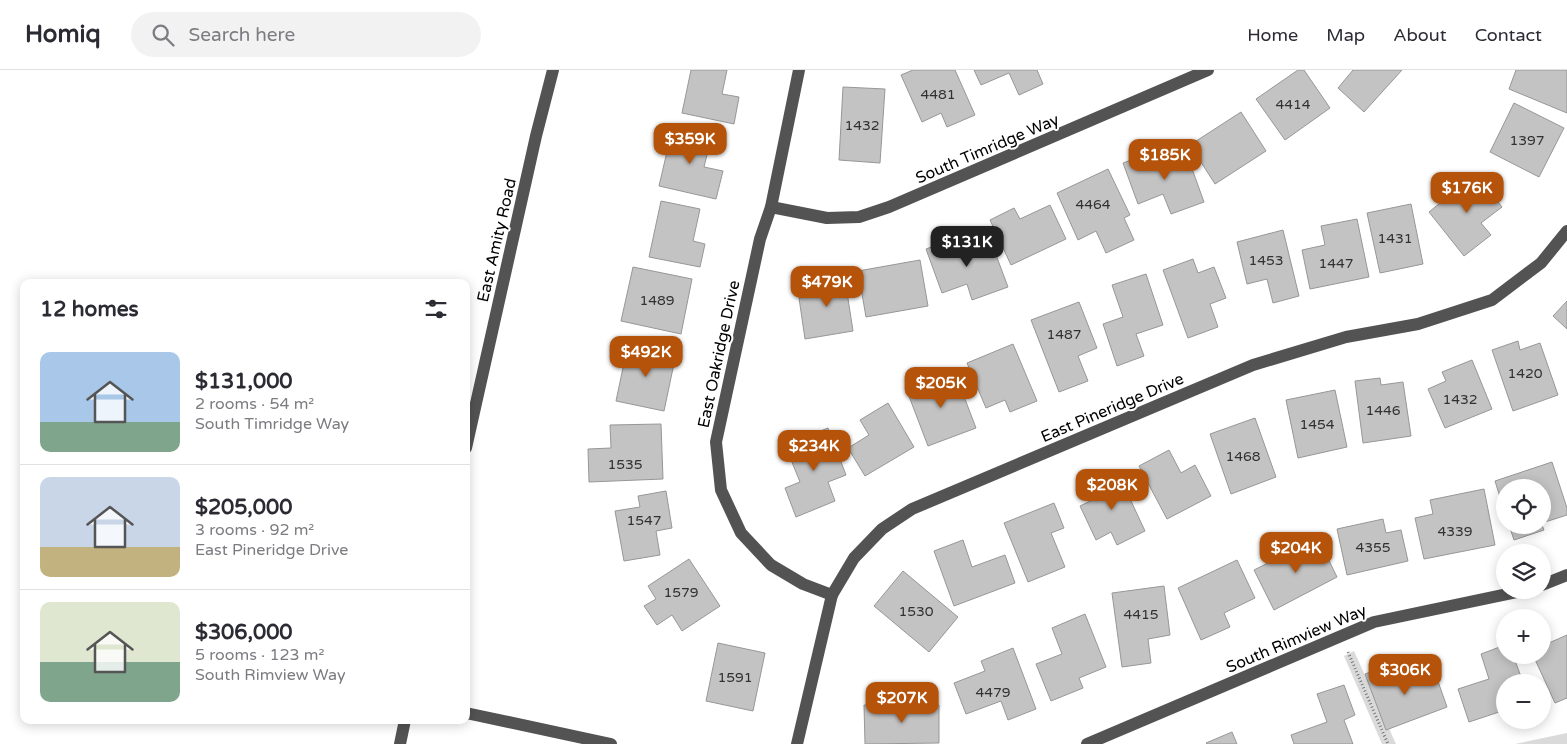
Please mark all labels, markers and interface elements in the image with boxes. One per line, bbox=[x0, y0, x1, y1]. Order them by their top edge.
search box bbox=[131, 12, 481, 57]
text: Homiq bbox=[25, 20, 101, 49]
icon: search bbox=[149, 21, 177, 49]
text: Search here bbox=[189, 24, 295, 46]
text: Home bbox=[1247, 24, 1298, 46]
text: Map bbox=[1326, 24, 1365, 46]
text: About bbox=[1393, 24, 1447, 46]
text: Contact bbox=[1475, 24, 1542, 46]
house number: 4481 bbox=[920, 86, 956, 103]
house number: 4414 bbox=[1275, 96, 1311, 113]
street label: South Timridge Way bbox=[913, 109, 1063, 188]
house number: 1432 bbox=[844, 117, 880, 134]
pin: $359K bbox=[655, 122, 725, 165]
text: $359K bbox=[665, 129, 715, 149]
house number: 1397 bbox=[1509, 132, 1545, 149]
pin: $185K bbox=[1130, 138, 1200, 181]
text: $185K bbox=[1140, 145, 1190, 165]
pin: $176K bbox=[1432, 172, 1502, 214]
street label: East Amity Road bbox=[473, 176, 521, 304]
text: $176K bbox=[1442, 178, 1492, 198]
house number: 4464 bbox=[1075, 196, 1111, 213]
pin: $131K bbox=[932, 226, 1002, 268]
house number: 1431 bbox=[1377, 230, 1413, 247]
text: $131K bbox=[942, 232, 992, 252]
house number: 1453 bbox=[1248, 252, 1284, 269]
house number: 1447 bbox=[1318, 255, 1354, 272]
pin: $479K bbox=[792, 266, 862, 308]
text: $479K bbox=[802, 272, 852, 292]
street label: East Oakridge Drive bbox=[694, 279, 744, 430]
house number: 1489 bbox=[639, 292, 675, 309]
icon: filters bbox=[422, 295, 450, 323]
text: 12 homes bbox=[40, 297, 139, 322]
house number: 1487 bbox=[1046, 326, 1082, 343]
pin: $492K bbox=[611, 336, 681, 378]
text: $492K bbox=[621, 342, 671, 362]
house number: 1420 bbox=[1507, 365, 1543, 382]
pin: $205K bbox=[906, 366, 976, 409]
text: $131,000 bbox=[195, 369, 293, 394]
street label: East Pineridge Drive bbox=[1038, 369, 1187, 447]
icon: home bbox=[80, 372, 140, 432]
text: $205K bbox=[916, 373, 966, 393]
house number: 1432 bbox=[1442, 391, 1478, 408]
text: 2 rooms · 54 m² bbox=[195, 394, 314, 414]
house number: 1446 bbox=[1365, 402, 1401, 419]
text: South Timridge Way bbox=[195, 414, 349, 434]
house number: 1454 bbox=[1299, 416, 1335, 433]
pin: $234K bbox=[779, 430, 849, 472]
text: $234K bbox=[789, 436, 839, 456]
house number: 1468 bbox=[1225, 448, 1261, 465]
house number: 1535 bbox=[607, 456, 643, 473]
pin: $208K bbox=[1077, 468, 1147, 511]
text: $208K bbox=[1087, 475, 1137, 495]
map controls bbox=[1496, 479, 1551, 729]
button: locate bbox=[1496, 479, 1551, 534]
text: $205,000 bbox=[195, 495, 292, 520]
icon: home bbox=[80, 497, 140, 557]
house number: 1547 bbox=[626, 512, 662, 529]
text: 3 rooms · 92 m² bbox=[195, 520, 314, 540]
house number: 4339 bbox=[1437, 523, 1473, 540]
pin: $204K bbox=[1261, 532, 1331, 574]
text: $204K bbox=[1271, 538, 1321, 558]
house number: 4355 bbox=[1355, 539, 1391, 556]
text: East Pineridge Drive bbox=[195, 540, 348, 560]
button: layers bbox=[1496, 544, 1551, 599]
house number: 1579 bbox=[663, 584, 699, 601]
street label: South Rimview Way bbox=[1223, 600, 1370, 678]
house number: 1530 bbox=[898, 603, 934, 620]
house number: 4415 bbox=[1123, 606, 1159, 623]
button: + bbox=[1496, 609, 1551, 664]
text: $306,000 bbox=[195, 620, 293, 645]
icon: home bbox=[80, 622, 140, 682]
text: 5 rooms · 123 m² bbox=[195, 645, 324, 665]
pin: $306K bbox=[1370, 654, 1440, 696]
text: $306K bbox=[1380, 660, 1430, 680]
text: South Rimview Way bbox=[195, 665, 346, 685]
house number: 1591 bbox=[717, 669, 753, 686]
button: − bbox=[1496, 674, 1551, 729]
pin: $207K bbox=[867, 682, 937, 724]
house number: 4479 bbox=[975, 684, 1011, 701]
text: $207K bbox=[877, 688, 927, 708]

